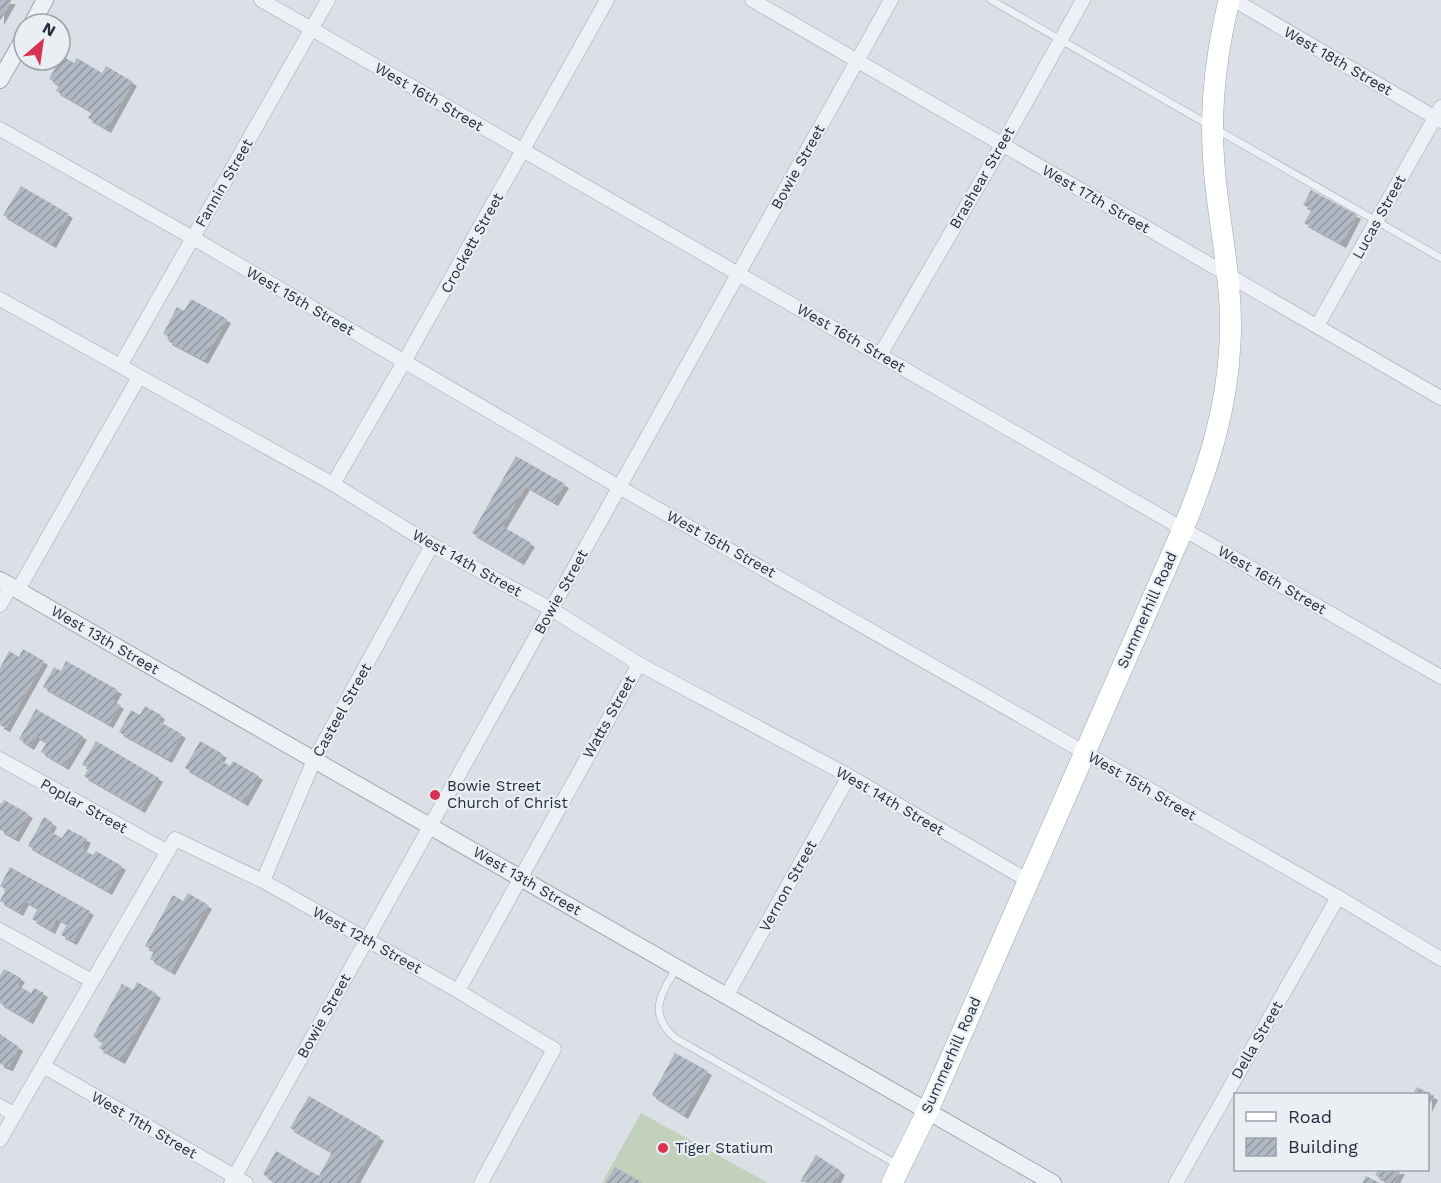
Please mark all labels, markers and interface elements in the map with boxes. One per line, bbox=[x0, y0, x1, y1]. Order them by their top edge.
north arrow bbox=[12, 12, 72, 72]
text: N bbox=[39, 18, 59, 41]
street label: West 18th Street bbox=[1280, 23, 1396, 100]
street label: West 16th Street bbox=[372, 59, 487, 136]
street label: Bowie Street bbox=[767, 121, 829, 212]
street label: Brashear Street bbox=[946, 123, 1019, 232]
street label: Fannin Street bbox=[191, 135, 257, 230]
street label: West 17th Street bbox=[1039, 161, 1154, 238]
street label: Lucas Street bbox=[1349, 171, 1410, 262]
street label: Crockett Street bbox=[437, 189, 507, 296]
street label: West 15th Street bbox=[243, 263, 358, 340]
street label: West 16th Street bbox=[794, 300, 909, 377]
street label: West 15th Street bbox=[663, 507, 779, 582]
street label: West 14th Street bbox=[409, 525, 526, 601]
street label: West 16th Street bbox=[1215, 542, 1330, 619]
street label: Bowie Street bbox=[530, 546, 592, 637]
street label: Summerhill Road bbox=[1113, 549, 1181, 671]
street label: West 13th Street bbox=[48, 602, 163, 679]
street label: Casteel Street bbox=[309, 659, 376, 760]
street label: Watts Street bbox=[579, 672, 639, 762]
street label: West 15th Street bbox=[1085, 748, 1200, 825]
street label: West 14th Street bbox=[832, 763, 948, 840]
street label: Poplar Street bbox=[37, 775, 131, 838]
place label: Bowie Street Church of Christ bbox=[447, 777, 568, 812]
marker: Bowie Street Church of Christ bbox=[428, 788, 442, 802]
street label: Vernon Street bbox=[755, 837, 821, 935]
street label: West 13th Street bbox=[470, 843, 585, 920]
street label: West 12th Street bbox=[309, 903, 425, 978]
street label: Bowie Street bbox=[293, 970, 355, 1061]
street label: Summerhill Road bbox=[917, 994, 985, 1116]
street label: Della Street bbox=[1227, 997, 1287, 1082]
street label: West 11th Street bbox=[88, 1087, 201, 1163]
legend bbox=[1234, 1093, 1429, 1171]
text: Road bbox=[1288, 1106, 1332, 1127]
text: Building bbox=[1288, 1136, 1358, 1157]
place label: Tiger Statium bbox=[675, 1139, 773, 1157]
marker: Tiger Statium bbox=[656, 1141, 670, 1155]

